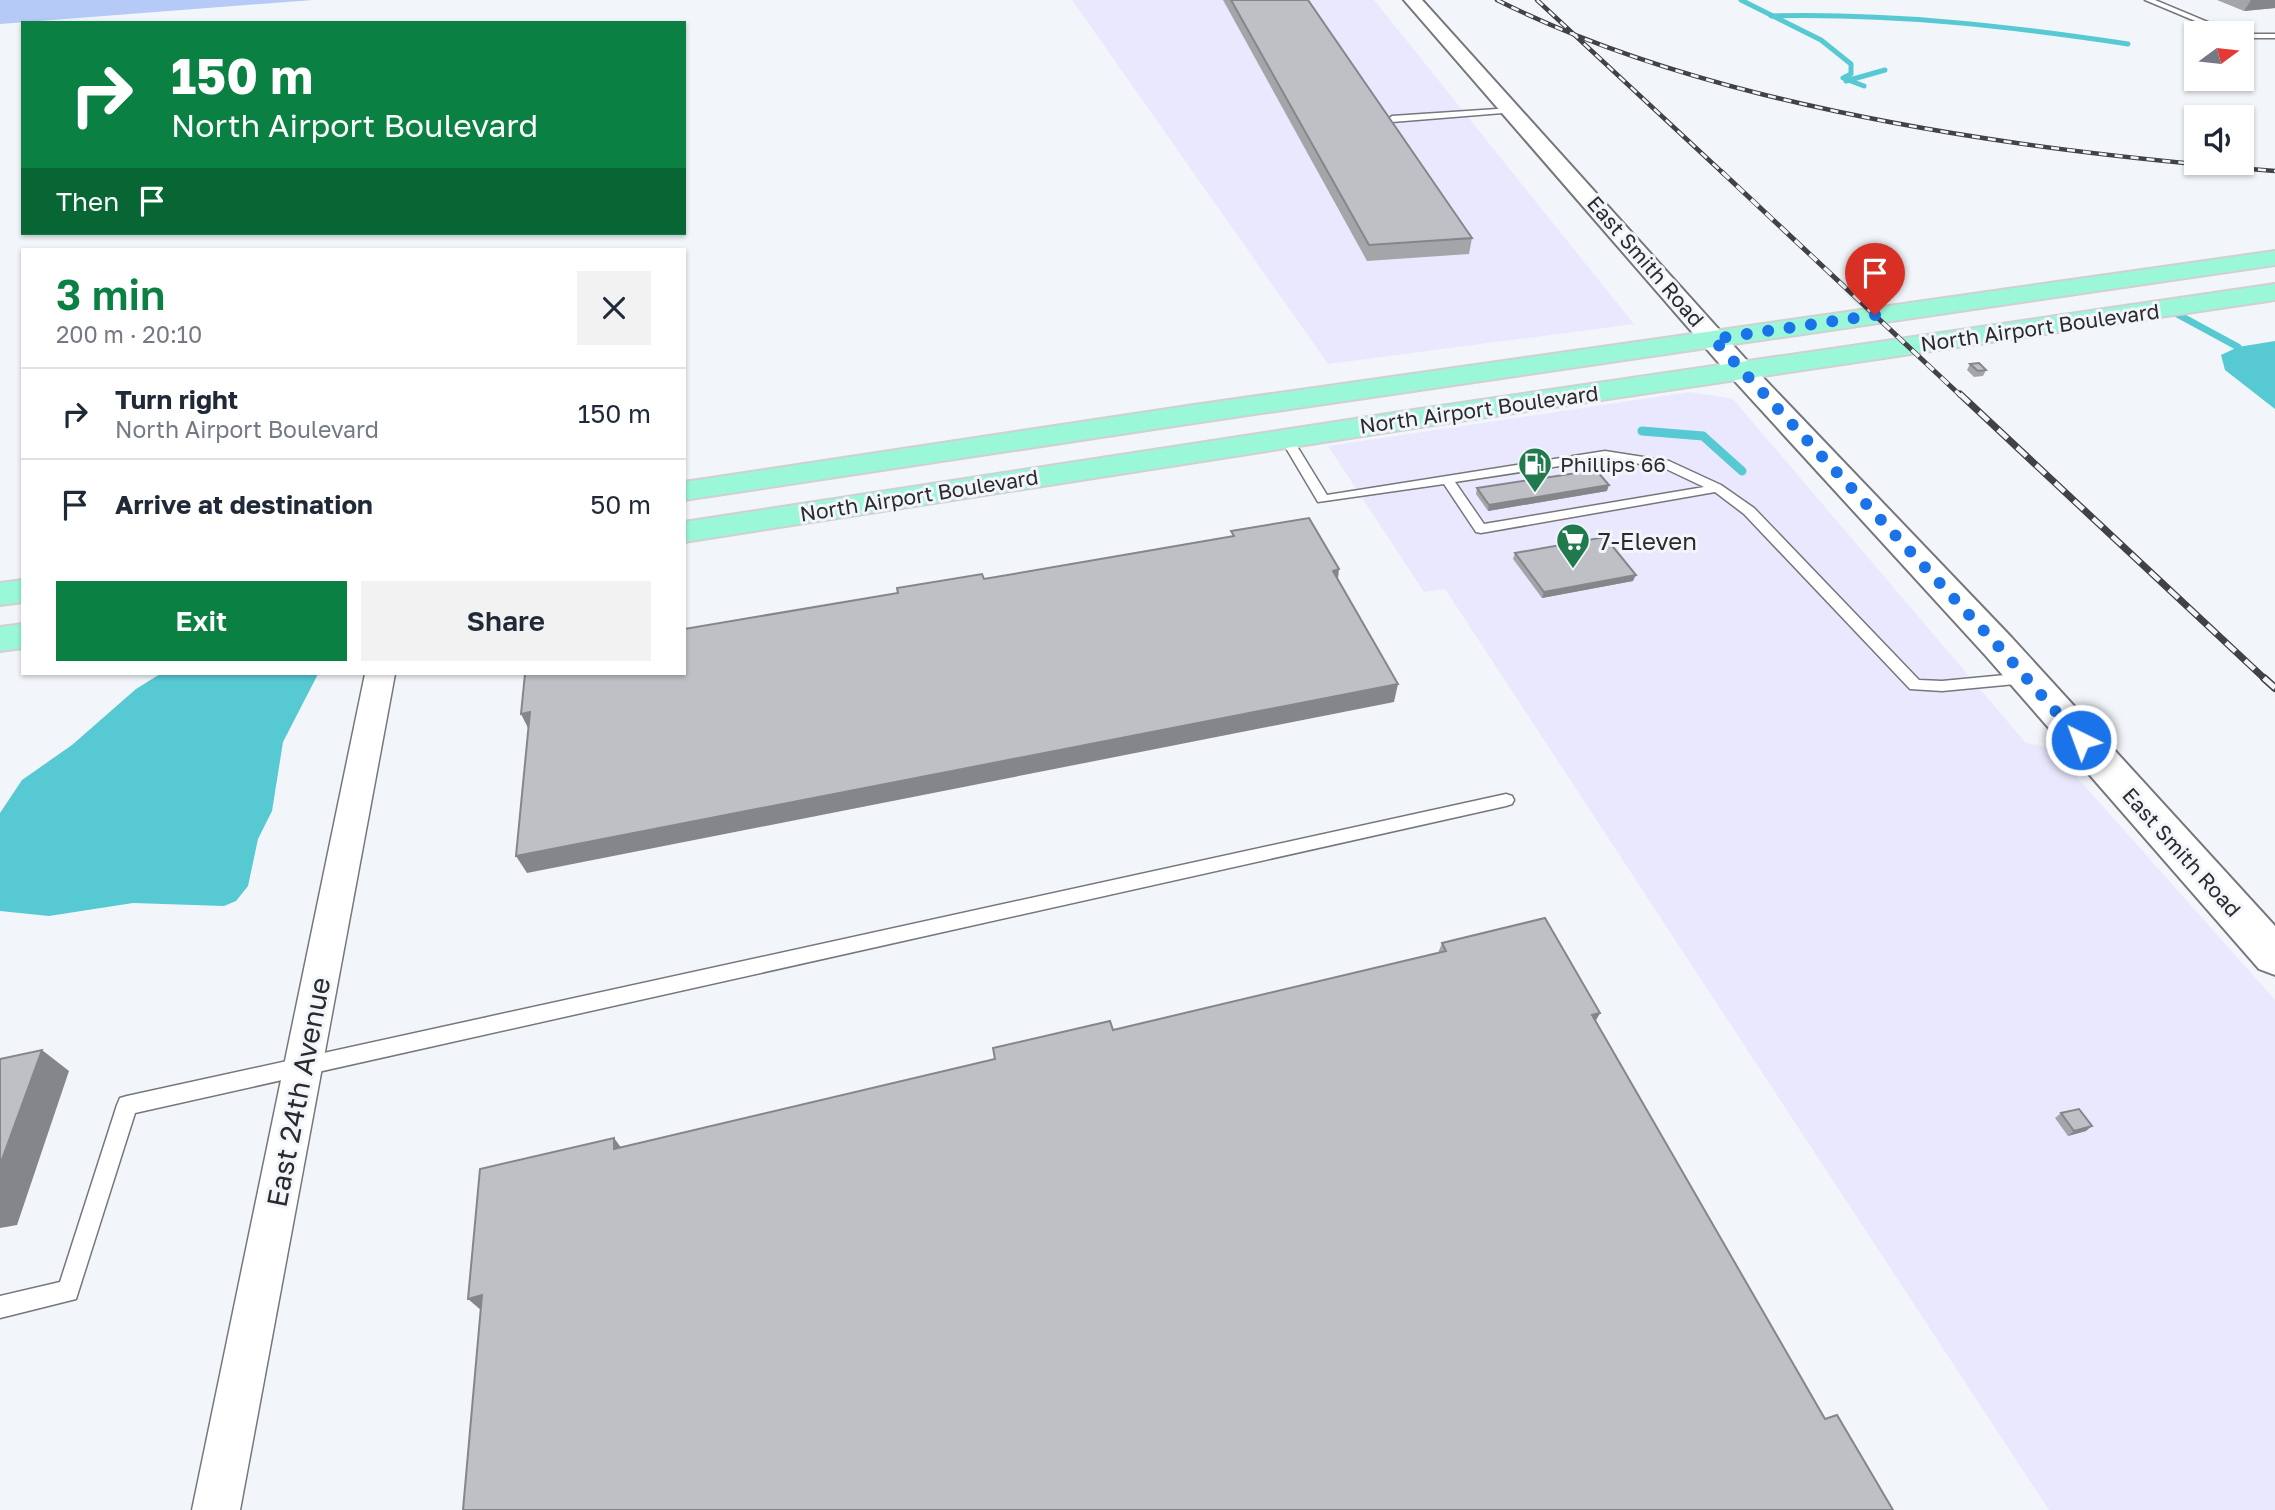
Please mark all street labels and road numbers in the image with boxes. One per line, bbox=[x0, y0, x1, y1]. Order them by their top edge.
street label: East Smith Road bbox=[1582, 190, 1710, 332]
street label: North Airport Boulevard bbox=[1919, 297, 2161, 357]
street label: North Airport Boulevard bbox=[1358, 379, 1600, 439]
street label: North Airport Boulevard bbox=[798, 463, 1040, 527]
street label: East Smith Road bbox=[2117, 782, 2247, 922]
street label: East 24th Avenue bbox=[260, 974, 336, 1210]

